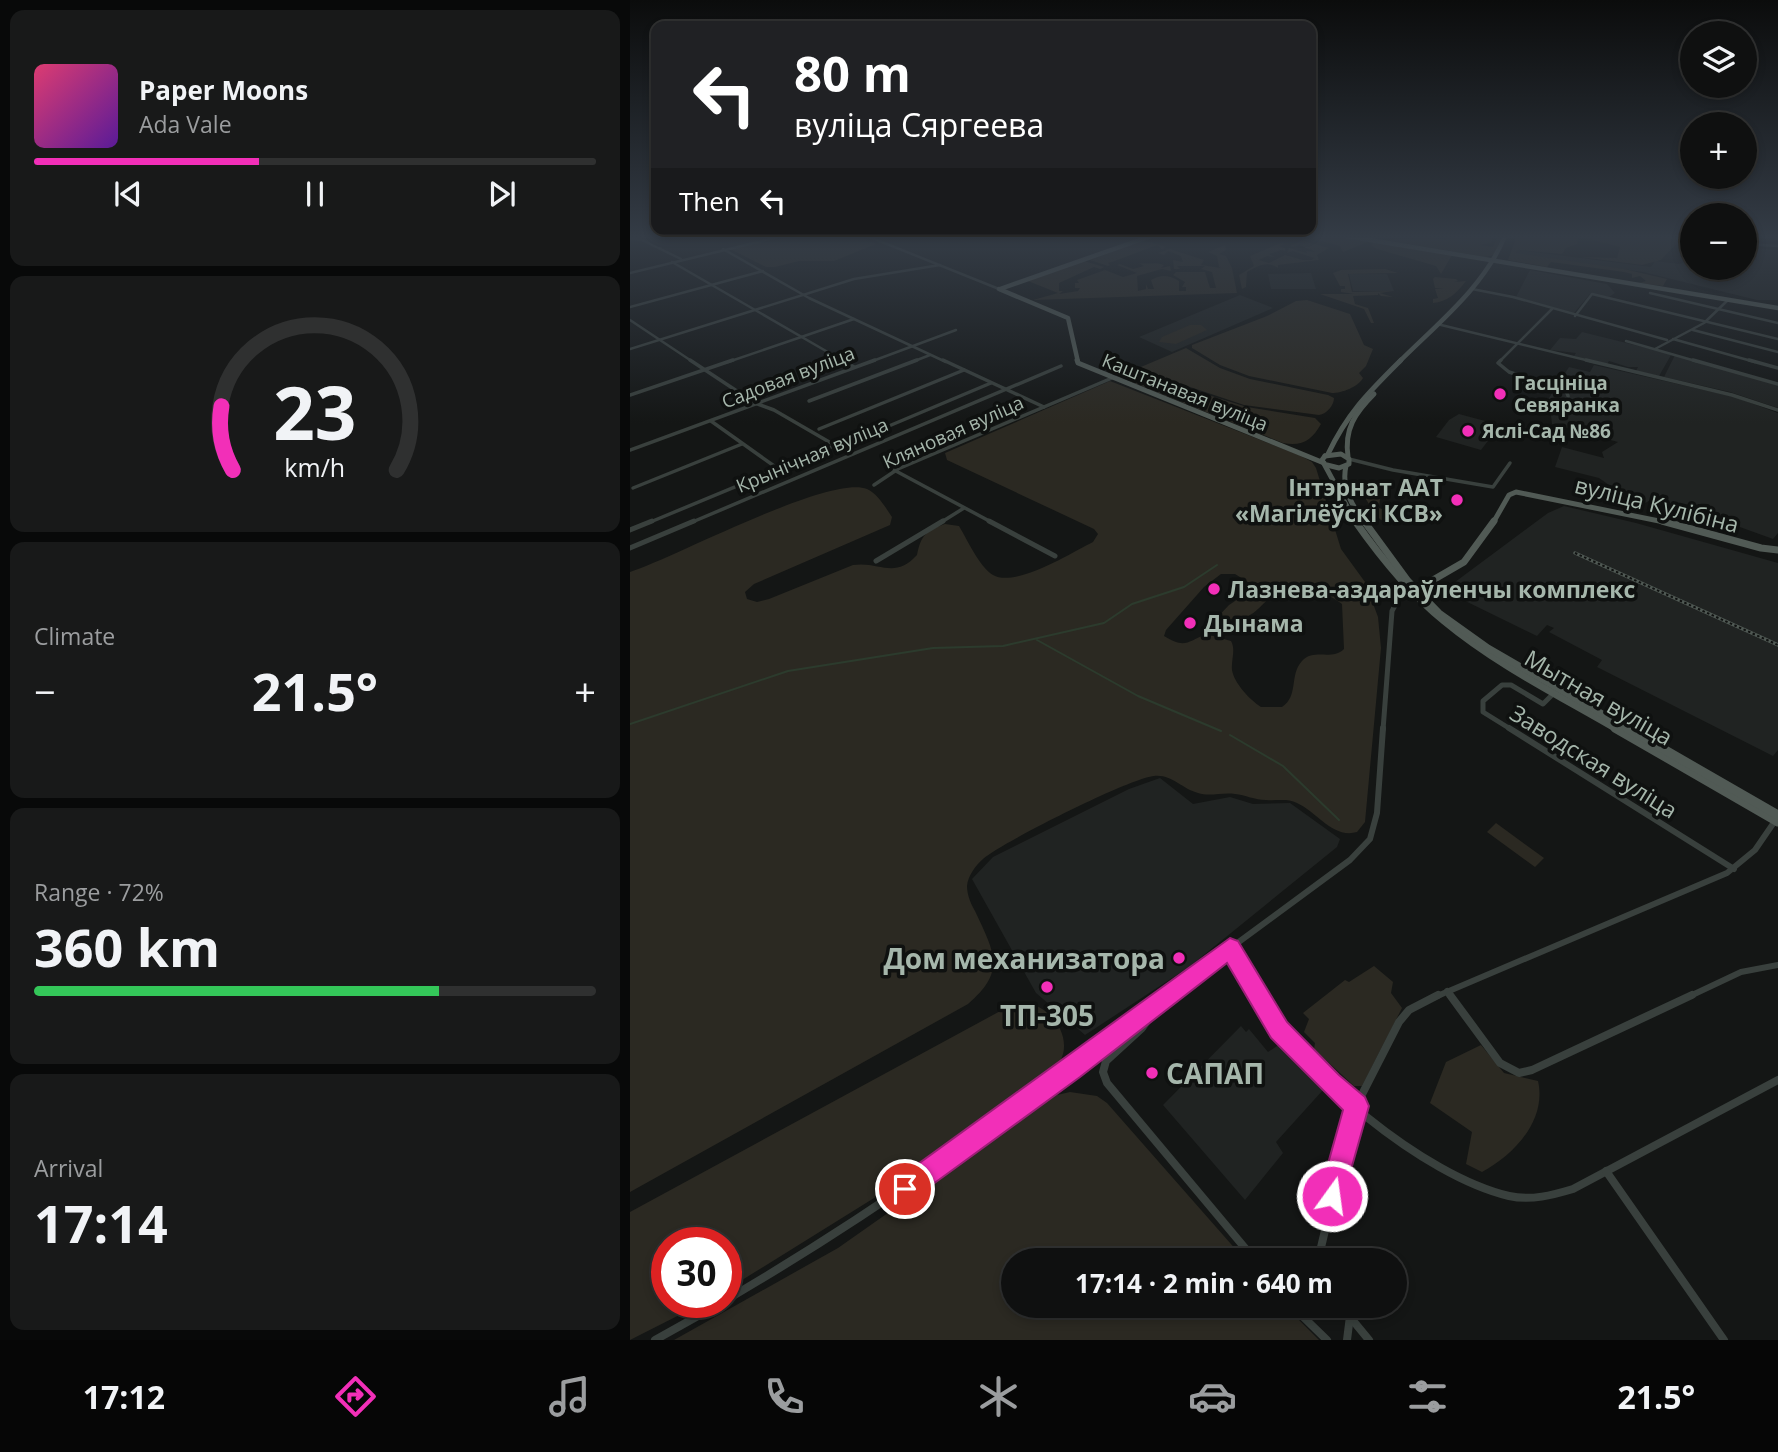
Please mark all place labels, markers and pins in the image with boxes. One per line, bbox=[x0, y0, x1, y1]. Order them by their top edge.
place label: Гасцініца Севяранка bbox=[1514, 370, 1620, 418]
marker: Гасцініца Севяранка bbox=[1492, 386, 1508, 402]
place label: Яслі-Сад №86 bbox=[1481, 418, 1611, 444]
marker: Яслі-Сад №86 bbox=[1460, 423, 1476, 439]
place label: Інтэрнат ААТ «Магілёўскі КСВ» bbox=[1235, 471, 1443, 529]
marker: Інтэрнат ААТ «Магілёўскі КСВ» bbox=[1449, 492, 1465, 508]
place label: Лазнева-аздараўленчы комплекс bbox=[1228, 573, 1636, 605]
marker: Лазнева-аздараўленчы комплекс bbox=[1206, 581, 1222, 597]
place label: Дынама bbox=[1204, 607, 1304, 639]
marker: Дынама bbox=[1182, 615, 1198, 631]
place label: Дом механизатора bbox=[883, 939, 1165, 977]
marker: Дом механизатора bbox=[1171, 950, 1187, 966]
marker: ТП-305 bbox=[1039, 979, 1055, 995]
place label: ТП-305 bbox=[1000, 996, 1094, 1034]
place label: САПАП bbox=[1166, 1054, 1264, 1092]
marker: САПАП bbox=[1144, 1065, 1160, 1081]
pin bbox=[875, 1159, 935, 1219]

